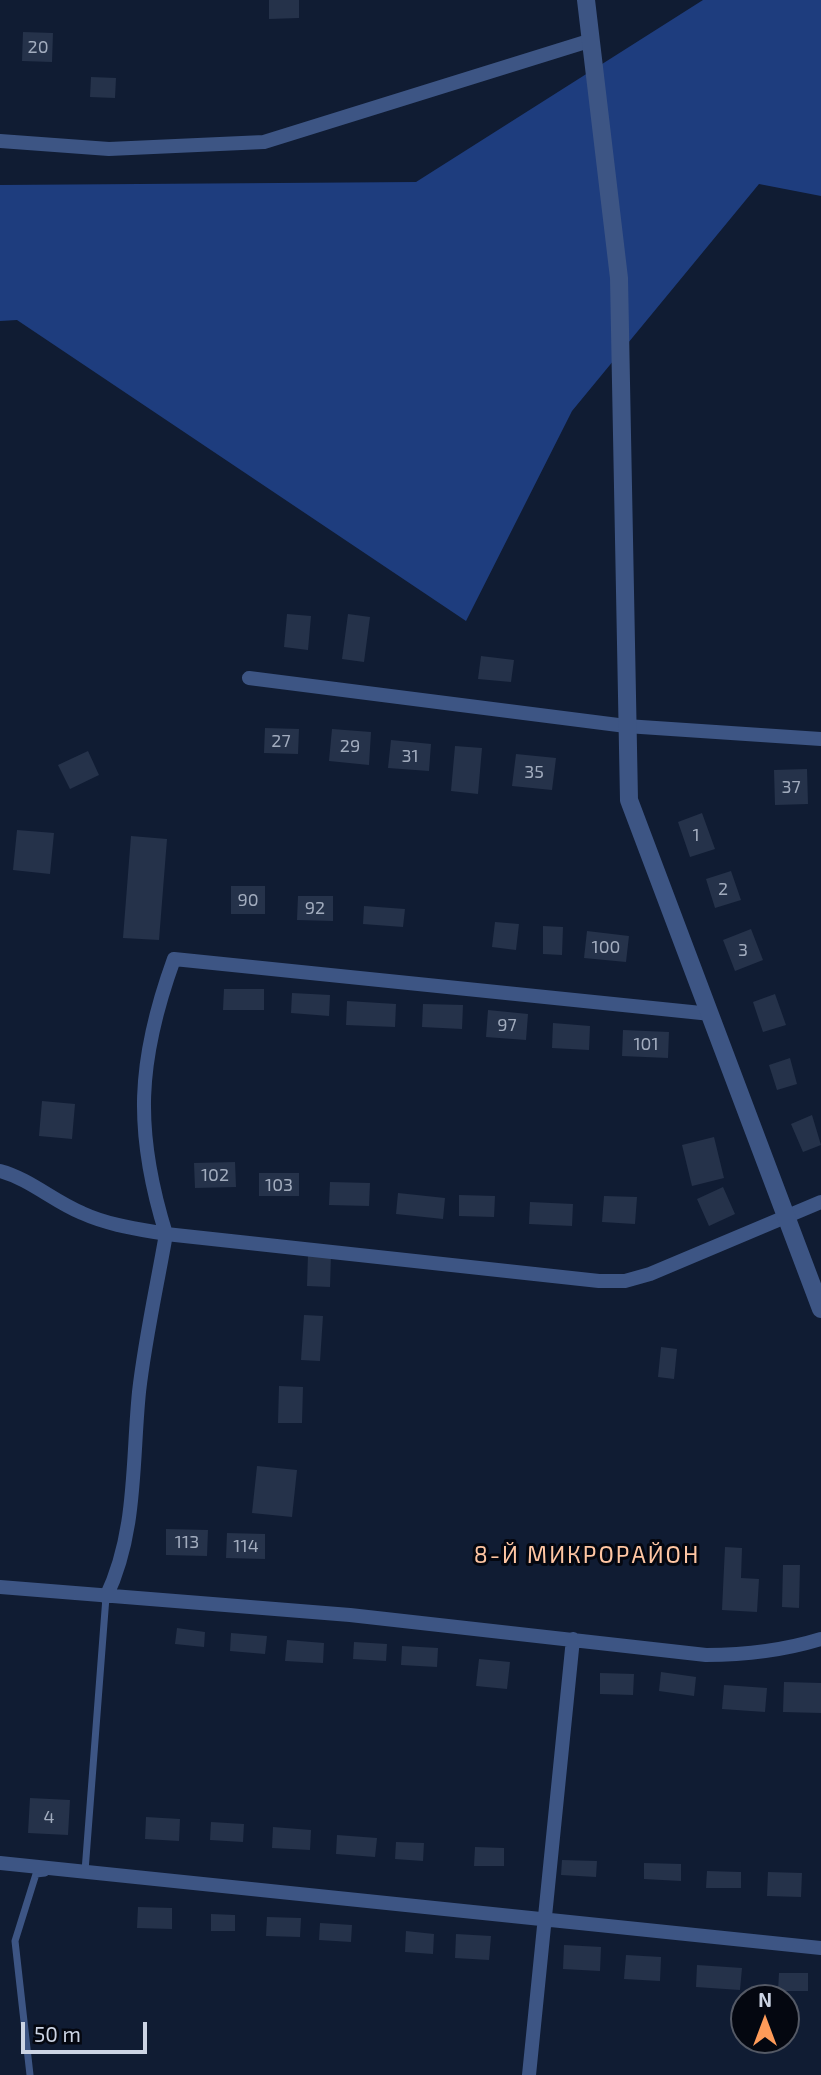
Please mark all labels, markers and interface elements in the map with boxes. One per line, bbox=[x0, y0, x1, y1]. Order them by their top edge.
house number: 20 bbox=[28, 36, 48, 58]
house number: 27 bbox=[271, 730, 291, 752]
house number: 29 bbox=[340, 735, 360, 757]
house number: 31 bbox=[401, 745, 419, 767]
house number: 35 bbox=[524, 761, 544, 783]
house number: 37 bbox=[781, 776, 801, 798]
house number: 1 bbox=[692, 824, 700, 846]
house number: 2 bbox=[718, 878, 728, 900]
house number: 90 bbox=[237, 889, 259, 911]
house number: 92 bbox=[305, 897, 325, 919]
house number: 100 bbox=[592, 936, 620, 958]
house number: 3 bbox=[738, 939, 748, 961]
house number: 97 bbox=[497, 1014, 517, 1036]
house number: 101 bbox=[633, 1033, 659, 1055]
house number: 102 bbox=[201, 1164, 229, 1186]
house number: 103 bbox=[265, 1174, 293, 1196]
house number: 113 bbox=[175, 1531, 199, 1553]
house number: 114 bbox=[233, 1535, 259, 1557]
district label: 8-Й МИКРОРАЙОН bbox=[475, 1541, 699, 1569]
house number: 4 bbox=[43, 1806, 55, 1828]
north arrow bbox=[730, 1984, 800, 2054]
text: N bbox=[758, 1988, 772, 2011]
scale bar bbox=[24, 2008, 150, 2052]
text: 50 m bbox=[34, 2021, 81, 2046]

